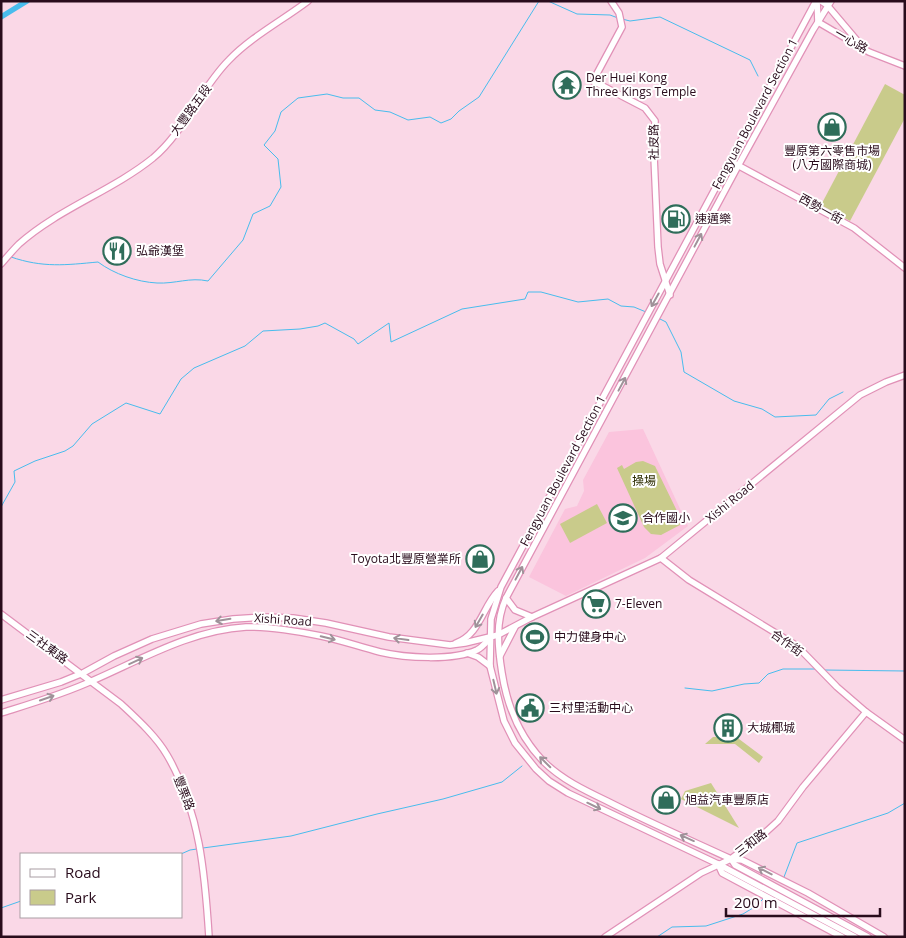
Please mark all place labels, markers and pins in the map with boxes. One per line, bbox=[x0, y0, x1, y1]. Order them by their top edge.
place label: Der Huei Kong Three Kings Temple bbox=[586, 69, 696, 100]
temple icon: Der Huei Kong Three Kings Temple bbox=[552, 70, 582, 100]
shop icon: 豐原第六零售市場 (八方國際商城) bbox=[817, 112, 847, 142]
place label: 豐原第六零售市場 (八方國際商城) bbox=[784, 142, 880, 173]
fuel station icon: 速邁樂 bbox=[661, 204, 691, 234]
place label: 速邁樂 bbox=[695, 210, 731, 227]
restaurant icon: 弘爺漢堡 bbox=[102, 236, 132, 266]
place label: 弘爺漢堡 bbox=[136, 242, 184, 259]
school or university icon: 合作國小 bbox=[608, 503, 638, 533]
place label: 合作國小 bbox=[642, 509, 690, 526]
shop icon: Toyota北豐原營業所 bbox=[465, 544, 495, 574]
place label: Toyota北豐原營業所 bbox=[351, 550, 461, 567]
supermarket icon: 7-Eleven bbox=[581, 589, 611, 619]
place label: 7-Eleven bbox=[615, 595, 662, 612]
sports icon: 中力健身中心 bbox=[520, 622, 550, 652]
place label: 中力健身中心 bbox=[554, 628, 626, 645]
public building icon: 三村里活動中心 bbox=[515, 693, 545, 723]
place label: 三村里活動中心 bbox=[549, 699, 633, 716]
building icon: 大城椰城 bbox=[713, 713, 743, 743]
place label: 大城椰城 bbox=[747, 719, 795, 736]
shop icon: 旭益汽車豐原店 bbox=[651, 785, 681, 815]
place label: 旭益汽車豐原店 bbox=[685, 791, 769, 808]

